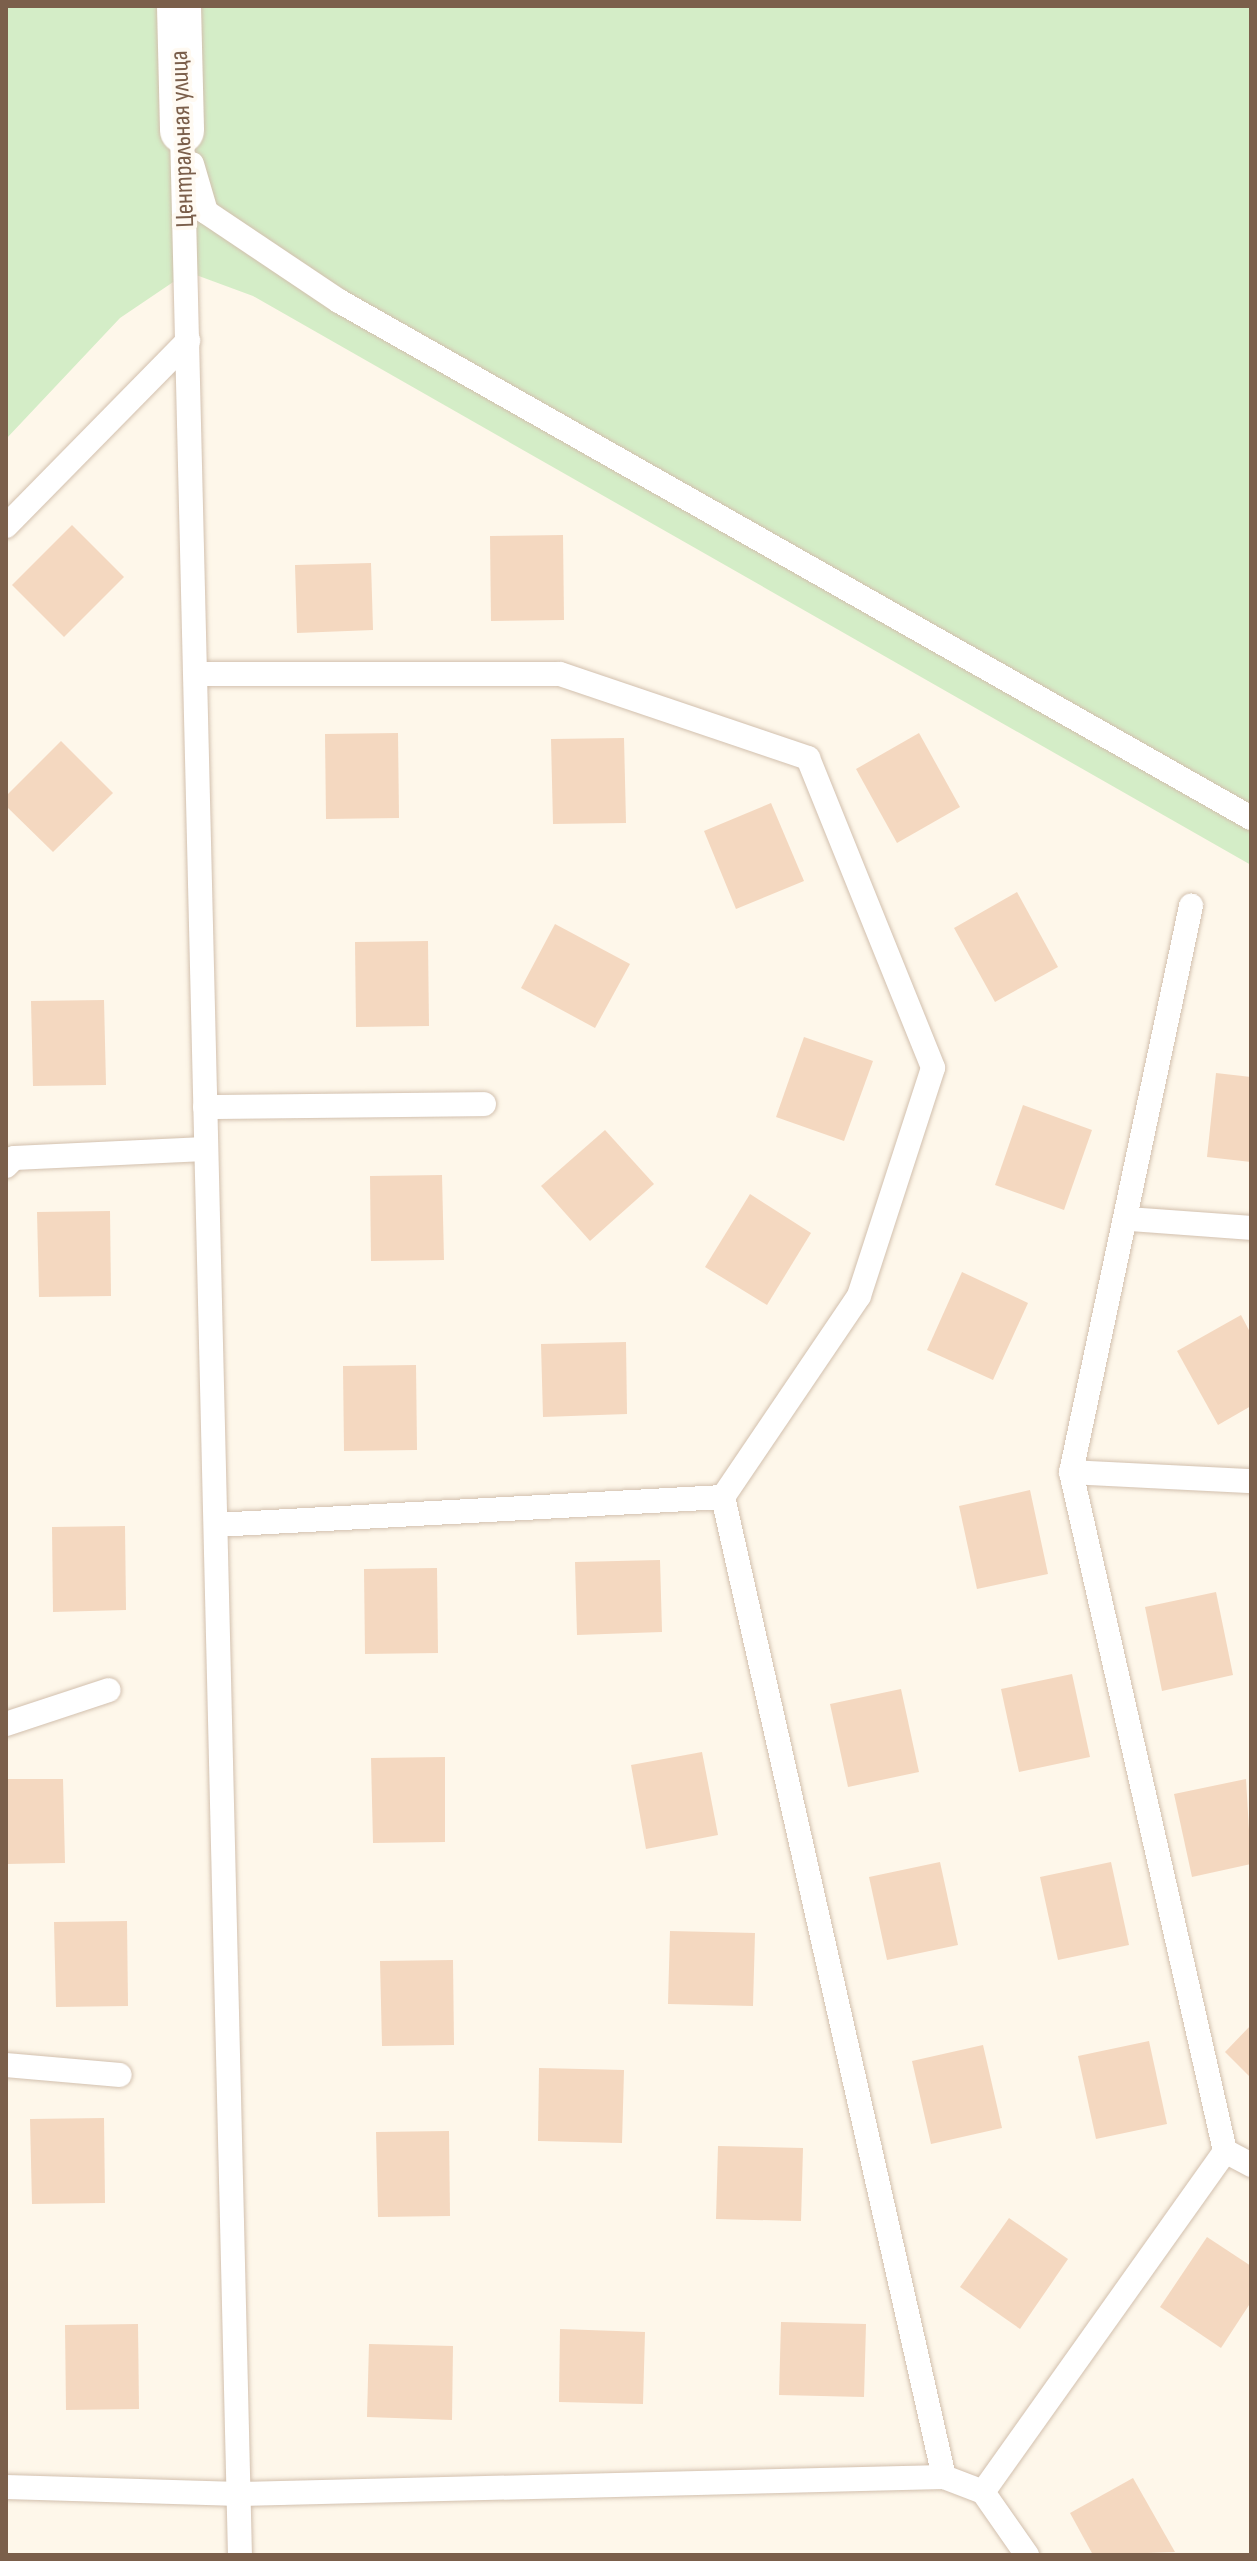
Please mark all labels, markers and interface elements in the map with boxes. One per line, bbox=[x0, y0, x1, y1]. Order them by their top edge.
street label: Центральная улица bbox=[164, 50, 202, 228]

